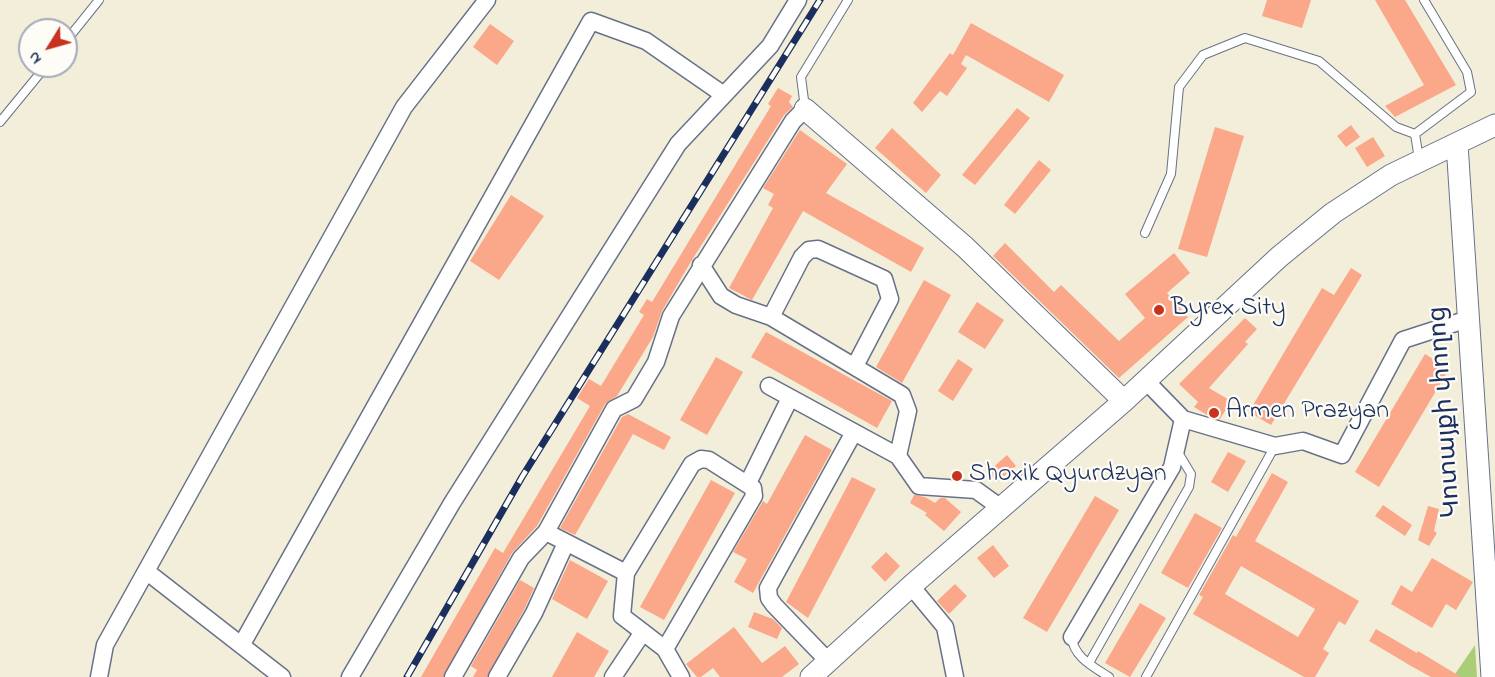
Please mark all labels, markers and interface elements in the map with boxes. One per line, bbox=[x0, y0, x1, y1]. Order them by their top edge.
north arrow bbox=[18, 18, 78, 78]
text: N bbox=[22, 46, 48, 69]
place label: Byrex Sity bbox=[1171, 294, 1285, 326]
marker: Byrex Sity bbox=[1152, 303, 1166, 317]
street label: Կոտայքի փողոց bbox=[1424, 305, 1470, 519]
place label: Armen Prazyan bbox=[1226, 397, 1389, 429]
marker: Armen Prazyan bbox=[1207, 406, 1221, 420]
place label: Shoxik Qyurdzyan bbox=[969, 460, 1167, 492]
marker: Shoxik Qyurdzyan bbox=[950, 469, 964, 483]

